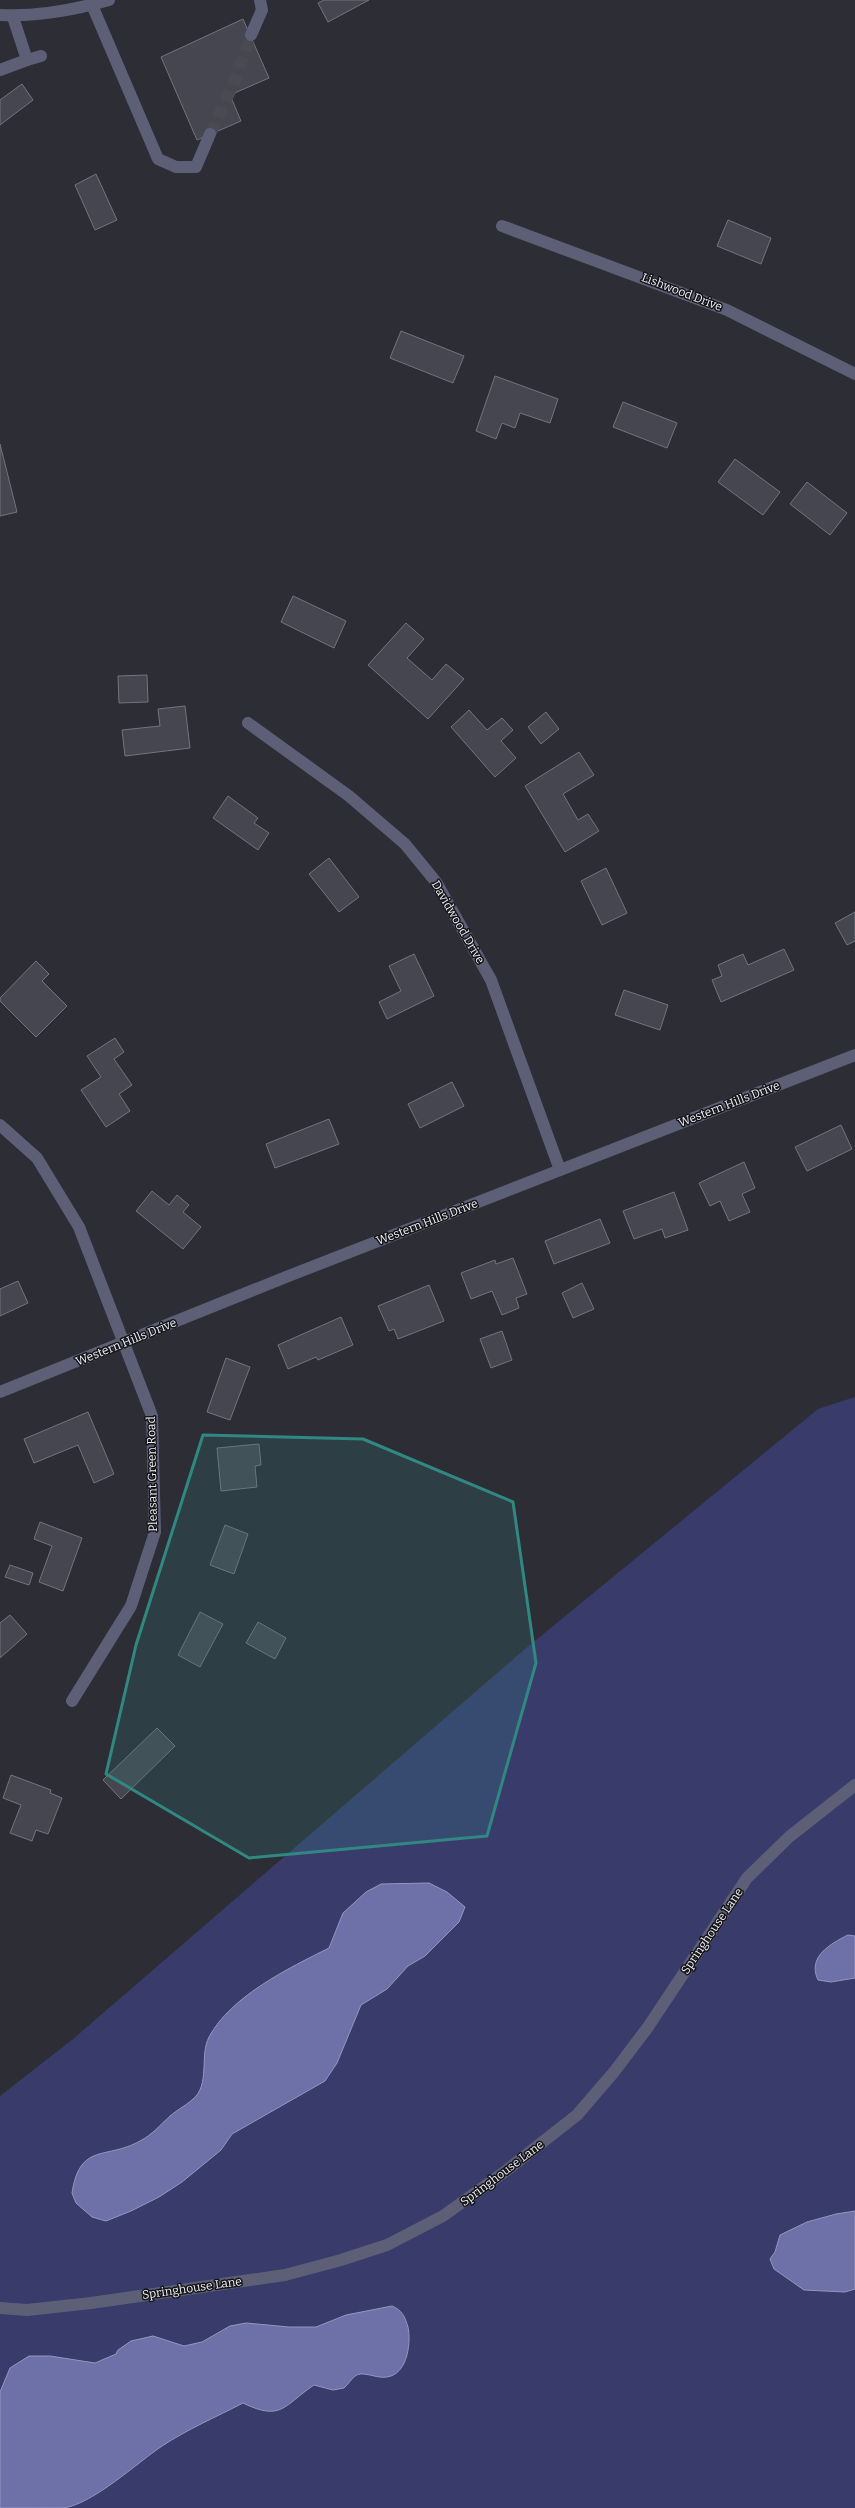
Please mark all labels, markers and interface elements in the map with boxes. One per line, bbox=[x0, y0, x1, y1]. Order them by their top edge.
street label: Lishwood Drive bbox=[640, 270, 724, 314]
street label: Davidwood Drive bbox=[429, 878, 487, 966]
street label: Western Hills Drive bbox=[676, 1078, 782, 1130]
street label: Western Hills Drive bbox=[374, 1196, 480, 1248]
street label: Western Hills Drive bbox=[74, 1315, 178, 1369]
street label: Pleasant Green Road bbox=[144, 1416, 160, 1532]
street label: Springhouse Lane bbox=[678, 1885, 746, 1977]
street label: Springhouse Lane bbox=[458, 2137, 546, 2209]
street label: Springhouse Lane bbox=[141, 2274, 243, 2302]

